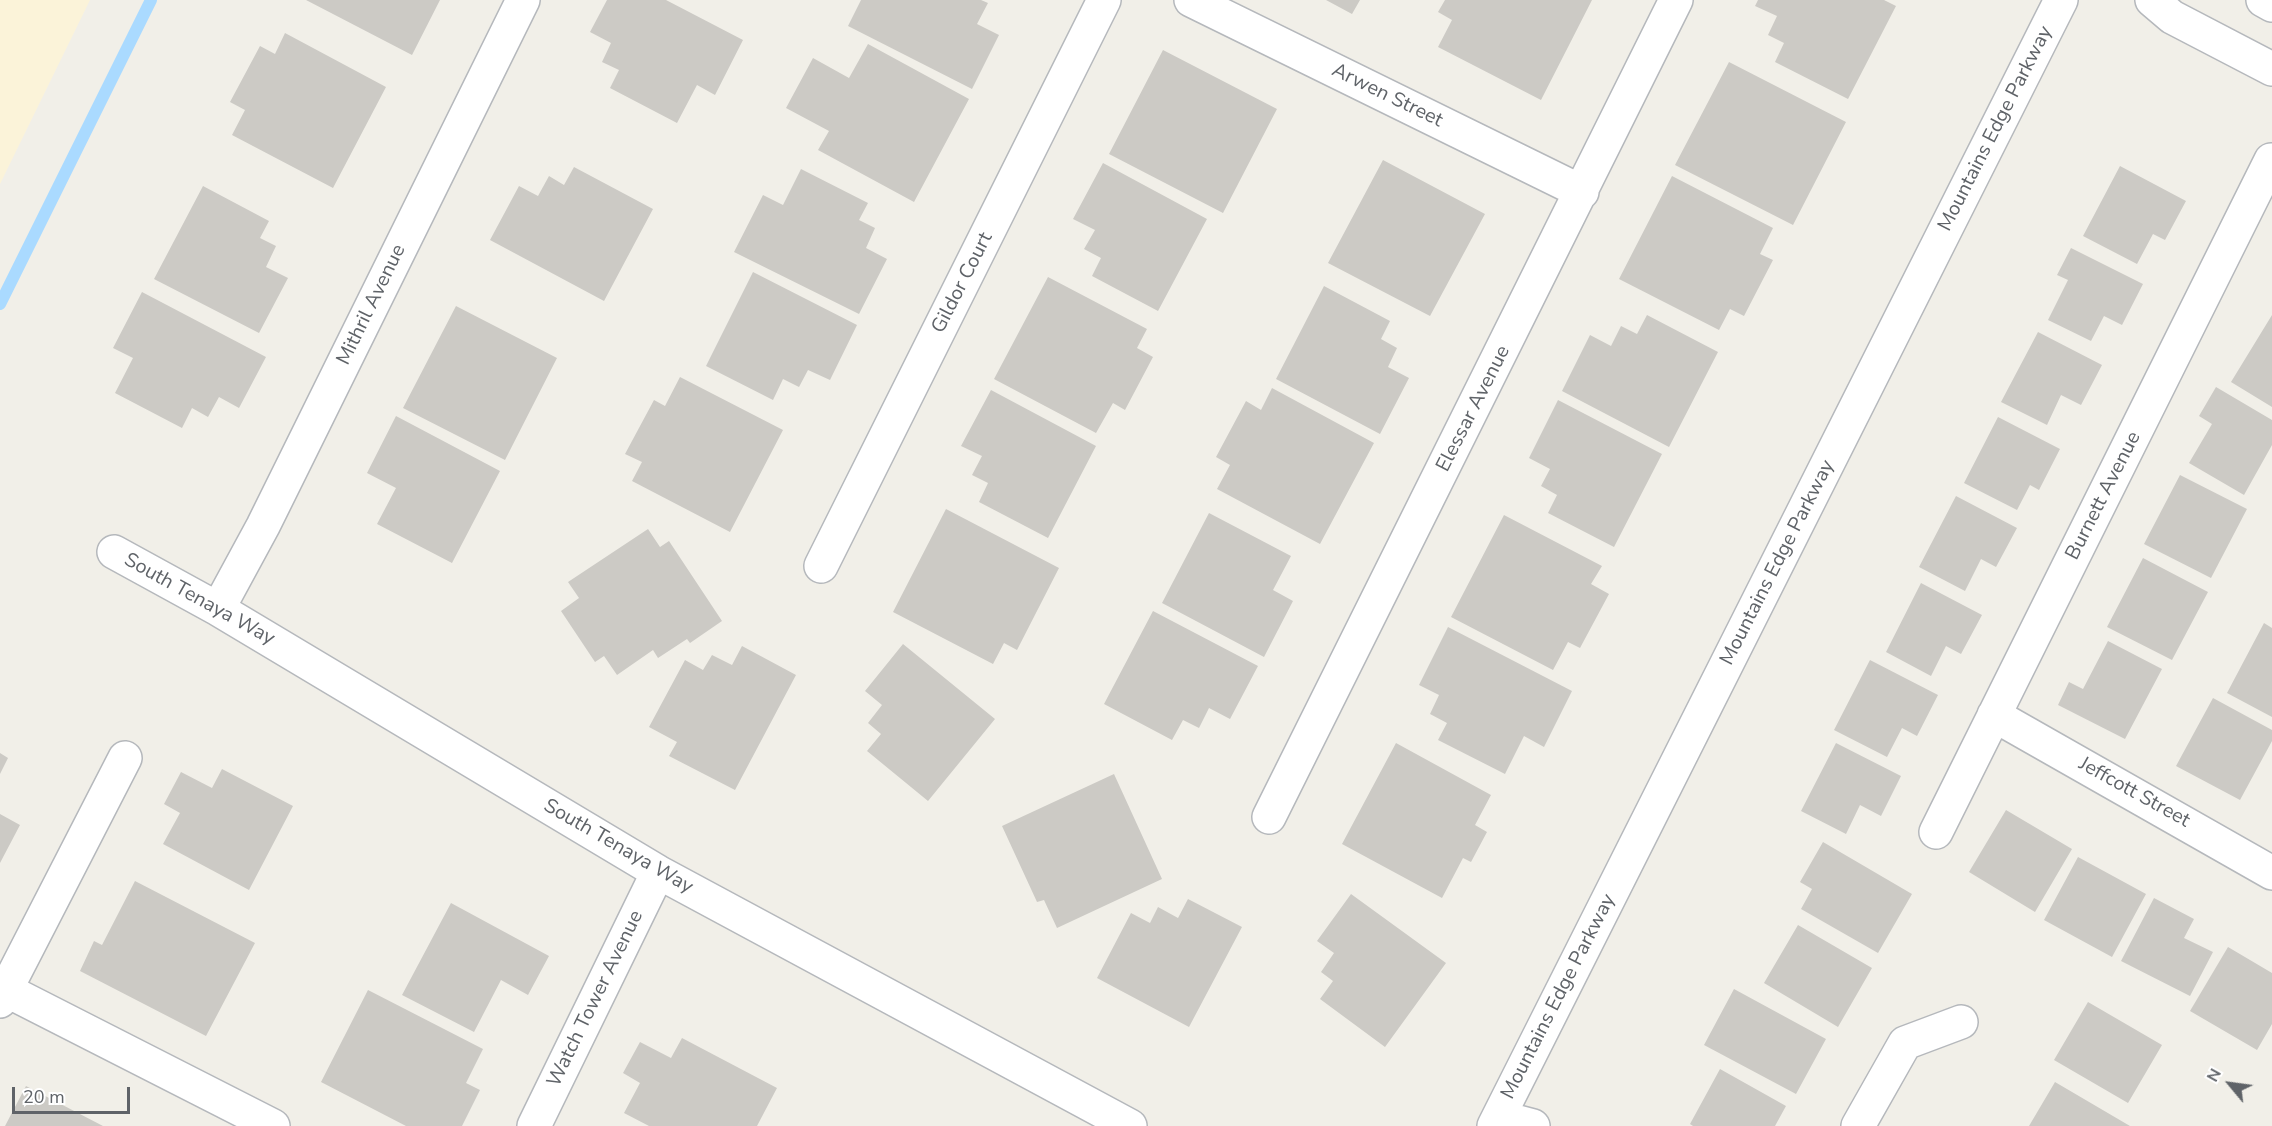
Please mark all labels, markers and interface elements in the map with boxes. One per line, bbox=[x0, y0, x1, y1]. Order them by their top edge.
street label: Mountains Edge Parkway bbox=[1934, 22, 2058, 236]
street label: Arwen Street bbox=[1327, 59, 1447, 133]
street label: Gildor Court bbox=[927, 229, 999, 337]
street label: Mithril Avenue bbox=[332, 241, 412, 369]
street label: Elessar Avenue bbox=[1432, 342, 1516, 476]
street label: Burnett Avenue bbox=[2061, 428, 2147, 564]
street label: Mountains Edge Parkway bbox=[1716, 456, 1840, 670]
street label: South Tenaya Way bbox=[119, 549, 279, 651]
street label: Jeffcott Street bbox=[2074, 753, 2194, 833]
street label: South Tenaya Way bbox=[539, 794, 697, 900]
street label: Mountains Edge Parkway bbox=[1497, 890, 1621, 1104]
street label: Watch Tower Avenue bbox=[543, 907, 649, 1091]
north arrow bbox=[2200, 1054, 2260, 1114]
text: N bbox=[2202, 1065, 2227, 1086]
scale bar bbox=[15, 1075, 134, 1113]
text: 20 m bbox=[23, 1085, 65, 1109]

